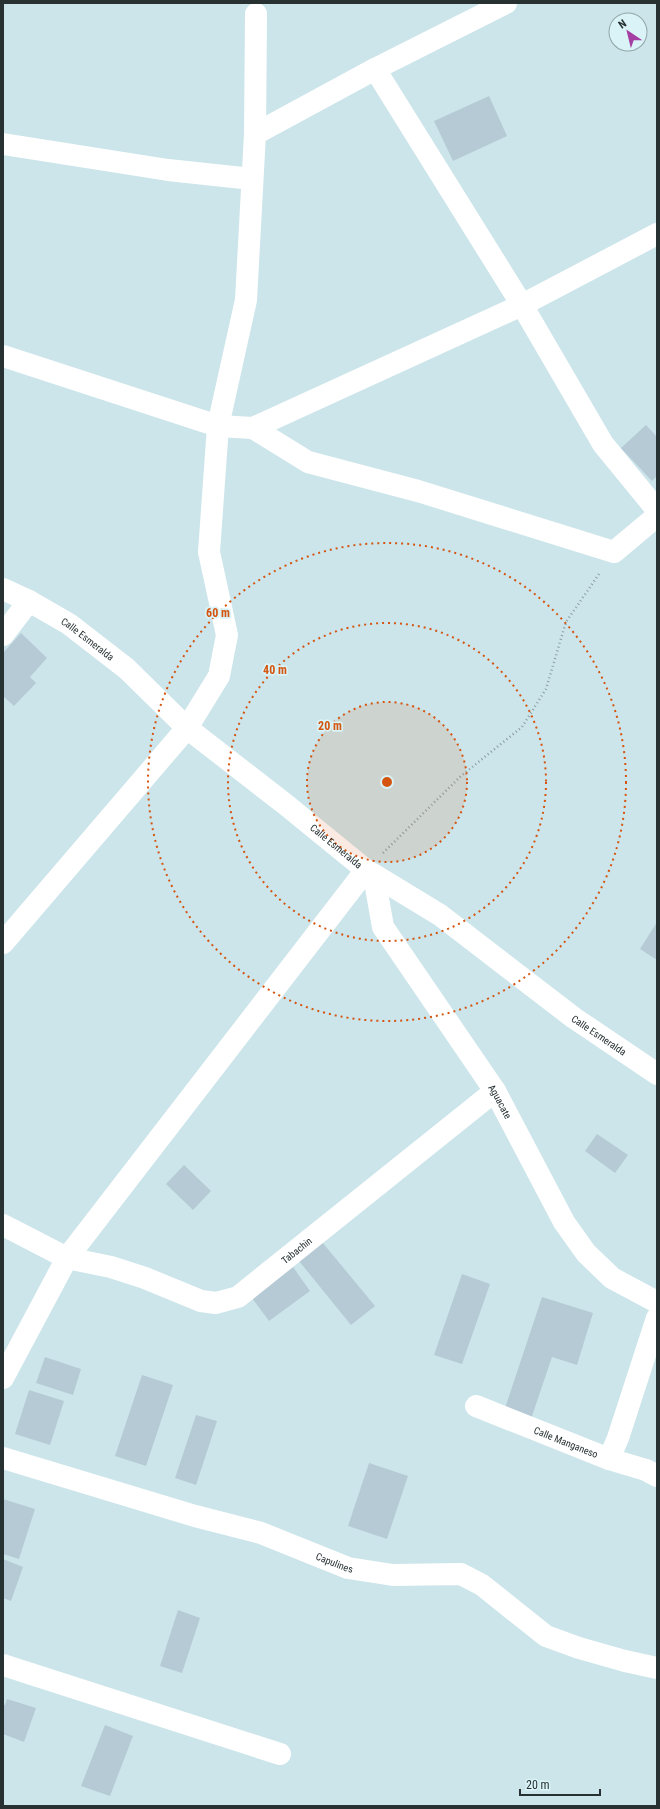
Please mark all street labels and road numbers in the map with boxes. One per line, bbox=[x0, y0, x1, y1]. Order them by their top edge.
street label: Calle Esmeralda bbox=[59, 616, 116, 663]
street label: Calle Esmeralda bbox=[308, 822, 364, 871]
street label: Calle Esmeralda bbox=[569, 1013, 628, 1058]
street label: Aguacate bbox=[486, 1082, 514, 1121]
street label: Tabachin bbox=[279, 1235, 314, 1266]
street label: Calle Manganeso bbox=[532, 1425, 600, 1460]
street label: Capulines bbox=[314, 1551, 354, 1575]

